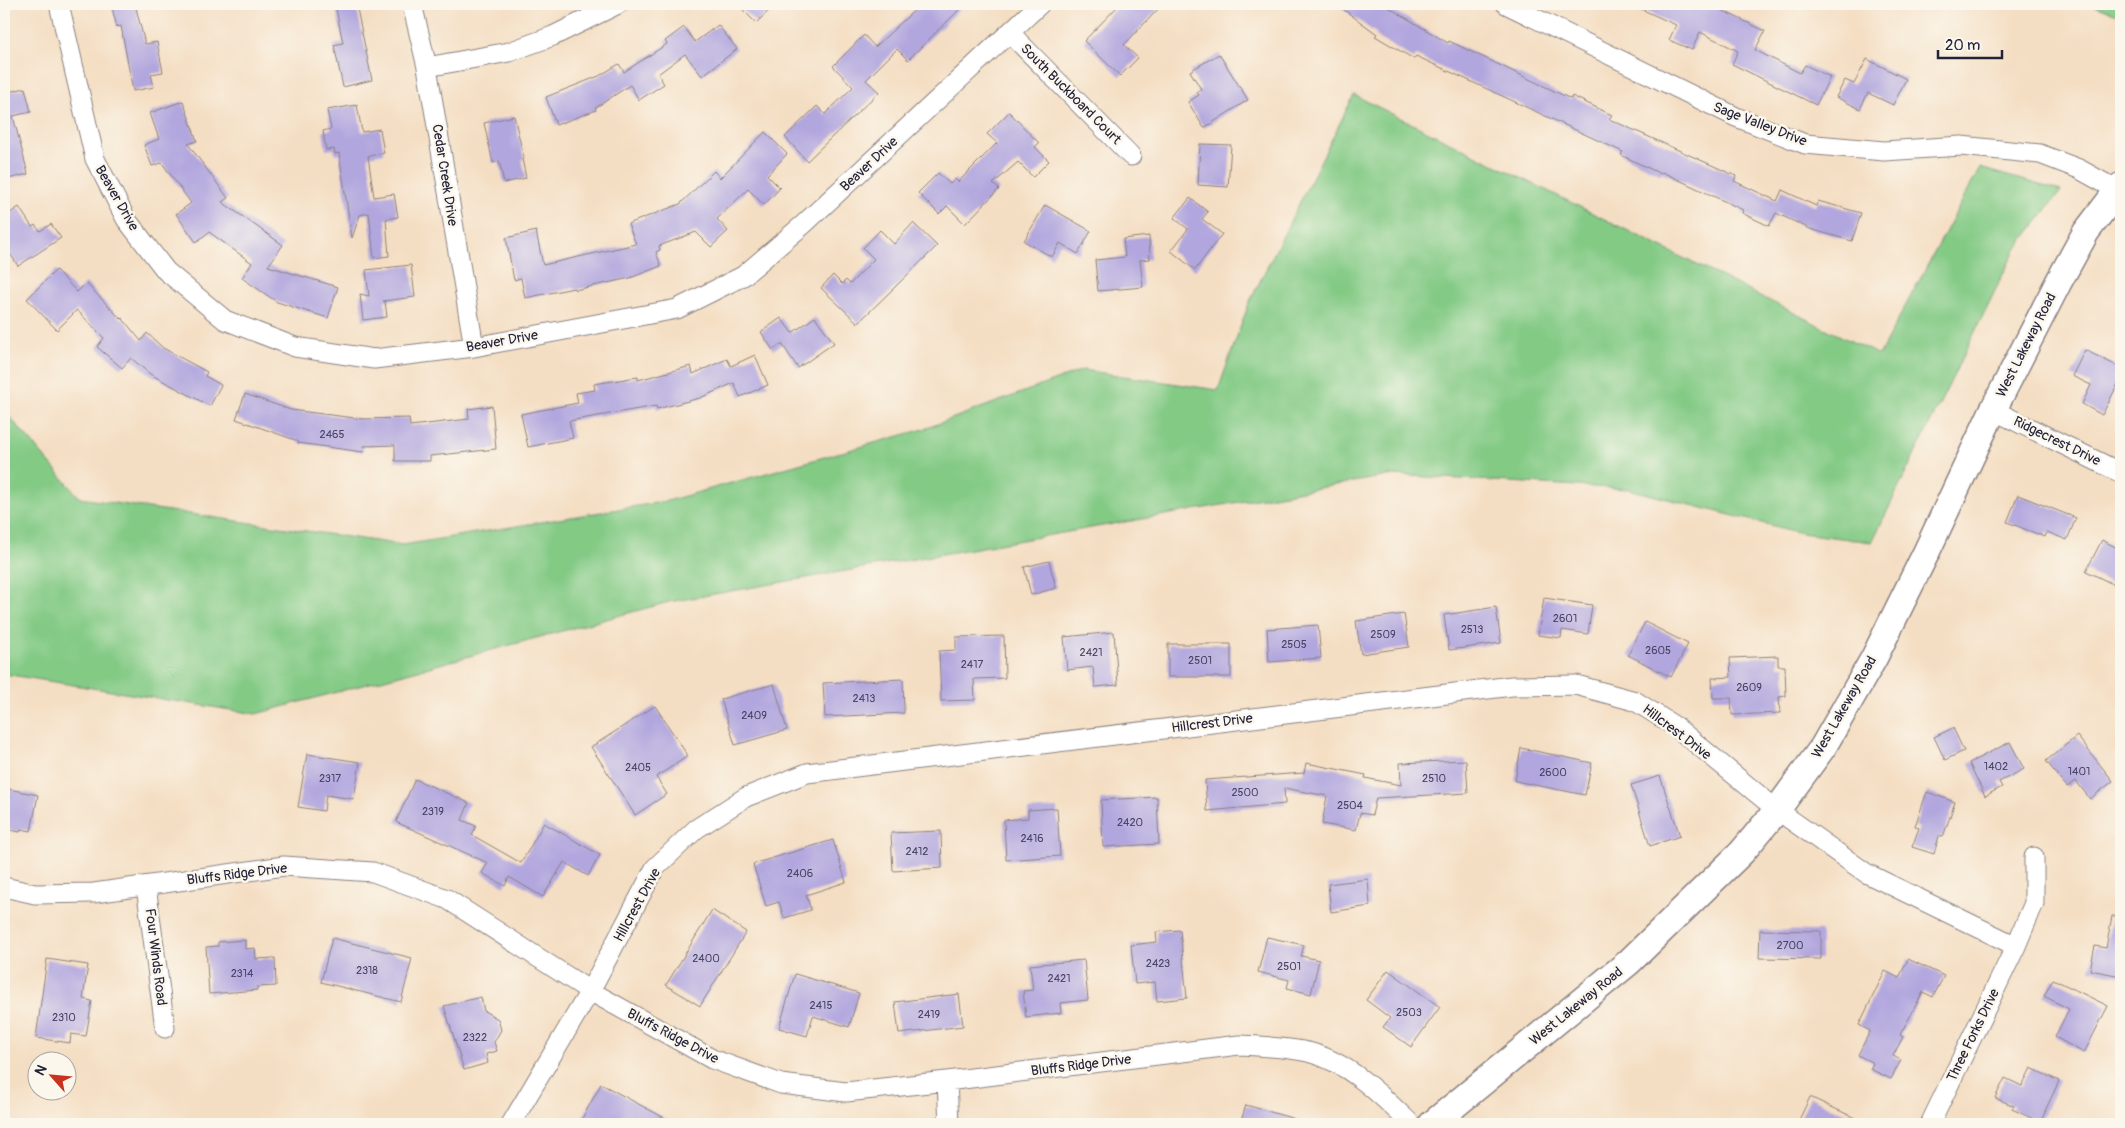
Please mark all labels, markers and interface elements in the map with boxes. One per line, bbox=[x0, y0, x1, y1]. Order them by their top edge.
scale bar bbox=[1938, 28, 2001, 60]
text: 20 m bbox=[1945, 36, 1980, 55]
street label: South Buckboard Court bbox=[1017, 40, 1125, 148]
street label: Sage Valley Drive bbox=[1711, 98, 1809, 150]
street label: Cedar Creek Drive bbox=[429, 123, 461, 227]
street label: Beaver Drive bbox=[837, 133, 901, 195]
street label: Beaver Drive bbox=[92, 162, 143, 234]
street label: West Lakeway Road bbox=[1992, 290, 2060, 400]
street label: Beaver Drive bbox=[465, 326, 539, 356]
street label: Ridgecrest Drive bbox=[2011, 413, 2103, 469]
house number: 2465 bbox=[320, 428, 344, 441]
house number: 2601 bbox=[1553, 612, 1577, 625]
house number: 2513 bbox=[1461, 623, 1483, 636]
house number: 2509 bbox=[1370, 628, 1396, 641]
house number: 2505 bbox=[1281, 638, 1307, 651]
house number: 2605 bbox=[1645, 644, 1671, 657]
house number: 2421 bbox=[1080, 646, 1102, 659]
street label: West Lakeway Road bbox=[1808, 653, 1880, 761]
house number: 2501 bbox=[1188, 654, 1212, 667]
house number: 2417 bbox=[961, 658, 984, 671]
house number: 2609 bbox=[1736, 681, 1762, 694]
house number: 2413 bbox=[853, 692, 875, 705]
street label: Hillcrest Drive bbox=[1639, 701, 1715, 763]
house number: 2409 bbox=[741, 709, 767, 722]
street label: Hillcrest Drive bbox=[1170, 710, 1254, 736]
house number: 1402 bbox=[1984, 760, 2008, 773]
house number: 2405 bbox=[625, 761, 651, 774]
house number: 1401 bbox=[2068, 765, 2090, 778]
house number: 2600 bbox=[1539, 766, 1567, 779]
house number: 2317 bbox=[319, 772, 341, 785]
house number: 2510 bbox=[1422, 772, 1446, 785]
house number: 2500 bbox=[1231, 786, 1259, 799]
house number: 2504 bbox=[1337, 799, 1364, 812]
house number: 2319 bbox=[422, 805, 444, 818]
house number: 2420 bbox=[1117, 816, 1143, 829]
house number: 2416 bbox=[1020, 832, 1044, 845]
house number: 2412 bbox=[906, 845, 928, 858]
street label: Bluffs Ridge Drive bbox=[186, 859, 288, 889]
street label: Hillcrest Drive bbox=[610, 865, 664, 945]
house number: 2406 bbox=[787, 867, 813, 880]
street label: Four Winds Road bbox=[142, 907, 170, 1007]
house number: 2700 bbox=[1777, 939, 1804, 952]
house number: 2400 bbox=[692, 952, 720, 965]
house number: 2423 bbox=[1146, 957, 1170, 970]
house number: 2501 bbox=[1277, 960, 1301, 973]
street label: West Lakeway Road bbox=[1526, 963, 1626, 1049]
house number: 2318 bbox=[356, 964, 378, 977]
house number: 2314 bbox=[231, 967, 254, 980]
house number: 2421 bbox=[1048, 972, 1070, 985]
street label: Three Forks Drive bbox=[1943, 986, 2003, 1084]
house number: 2415 bbox=[810, 999, 832, 1012]
street label: Bluffs Ridge Drive bbox=[624, 1005, 722, 1067]
house number: 2503 bbox=[1396, 1006, 1422, 1019]
house number: 2419 bbox=[918, 1008, 941, 1021]
house number: 2310 bbox=[52, 1011, 76, 1024]
house number: 2322 bbox=[463, 1031, 487, 1044]
north arrow bbox=[28, 1050, 78, 1100]
street label: Bluffs Ridge Drive bbox=[1030, 1050, 1132, 1080]
text: N bbox=[31, 1062, 51, 1078]

